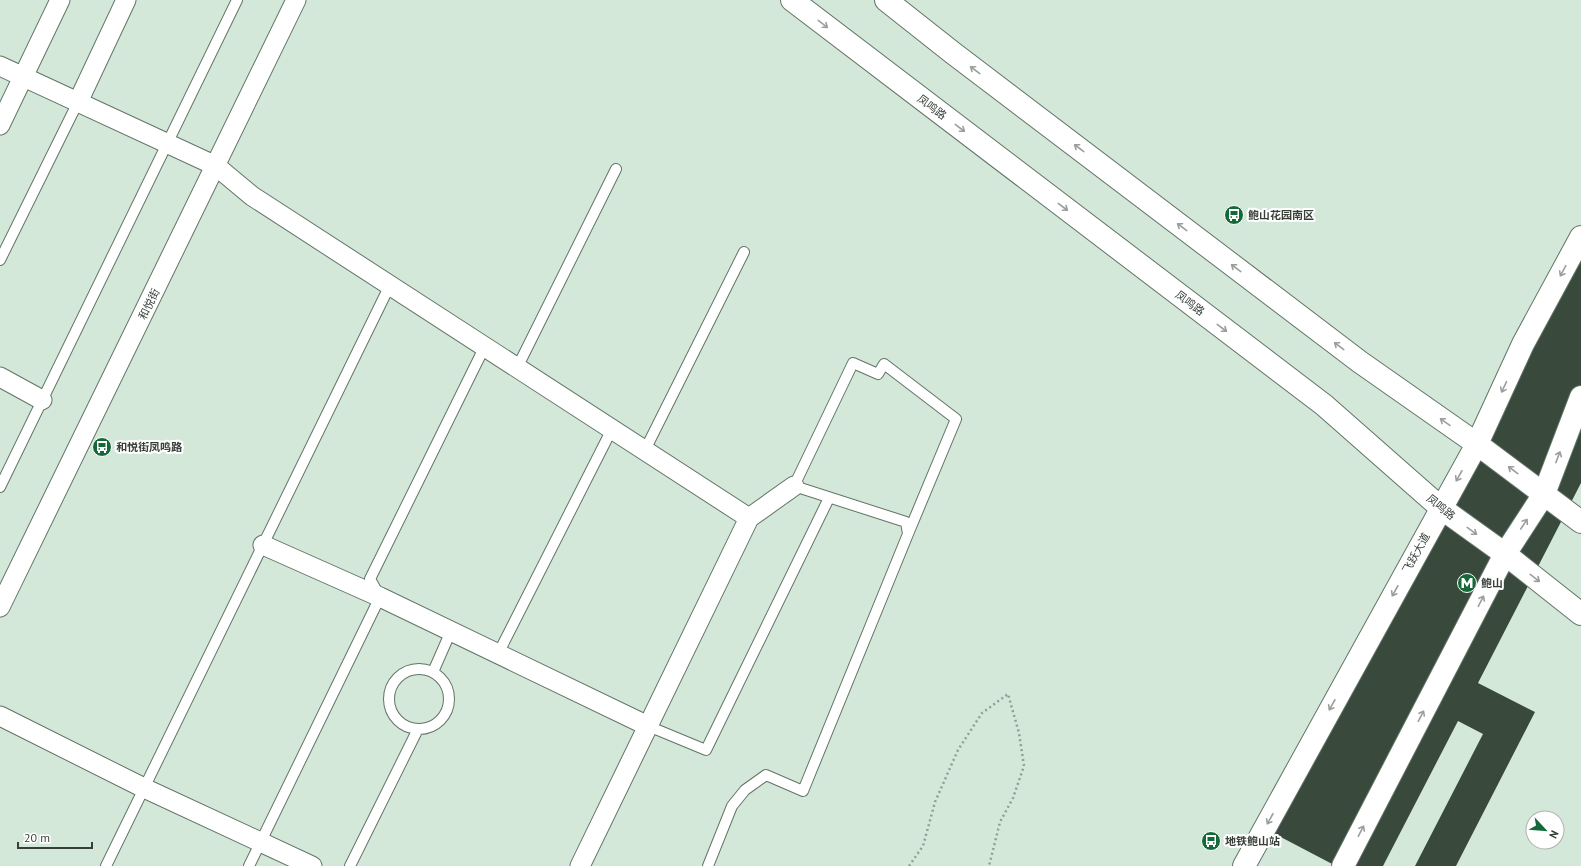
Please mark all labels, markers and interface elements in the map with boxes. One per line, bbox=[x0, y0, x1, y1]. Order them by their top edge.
one-way arrow bbox=[818, 20, 829, 28]
one-way arrow bbox=[970, 66, 981, 74]
street label: 凤鸣路 bbox=[915, 91, 949, 123]
one-way arrow bbox=[954, 124, 965, 133]
one-way arrow bbox=[1073, 144, 1084, 153]
one-way arrow bbox=[1058, 203, 1069, 211]
bus stop icon: 鲍山花园南区 bbox=[1223, 204, 1245, 226]
place label: 鲍山花园南区 bbox=[1248, 208, 1314, 222]
one-way arrow bbox=[1177, 223, 1188, 231]
one-way arrow bbox=[1230, 263, 1241, 272]
one-way arrow bbox=[1558, 265, 1566, 277]
street label: 和悦街 bbox=[135, 286, 163, 322]
street label: 凤鸣路 bbox=[1173, 287, 1207, 319]
one-way arrow bbox=[1217, 324, 1228, 332]
one-way arrow bbox=[1334, 342, 1345, 351]
one-way arrow bbox=[1500, 381, 1507, 393]
one-way arrow bbox=[1440, 418, 1451, 426]
bus stop icon: 和悦街凤鸣路 bbox=[91, 436, 113, 458]
place label: 和悦街凤鸣路 bbox=[116, 440, 183, 454]
one-way arrow bbox=[1554, 452, 1562, 464]
one-way arrow bbox=[1507, 466, 1518, 475]
one-way arrow bbox=[1455, 470, 1462, 482]
street label: 凤鸣路 bbox=[1424, 491, 1458, 523]
one-way arrow bbox=[1520, 519, 1528, 530]
one-way arrow bbox=[1467, 527, 1478, 535]
street label: 飞跃大道 bbox=[1399, 530, 1433, 576]
metro station icon: 鲍山 bbox=[1456, 572, 1478, 594]
one-way arrow bbox=[1530, 574, 1541, 583]
place label: 鲍山 bbox=[1481, 576, 1503, 590]
one-way arrow bbox=[1391, 585, 1398, 597]
one-way arrow bbox=[1477, 595, 1485, 607]
one-way arrow bbox=[1328, 699, 1336, 711]
one-way arrow bbox=[1418, 710, 1425, 722]
north arrow bbox=[1525, 810, 1565, 850]
one-way arrow bbox=[1265, 813, 1273, 825]
scale bar bbox=[18, 824, 92, 850]
one-way arrow bbox=[1358, 826, 1365, 838]
text: N bbox=[1546, 828, 1562, 841]
text: 20 m bbox=[24, 830, 50, 845]
bus stop icon: 地铁鲍山站 bbox=[1200, 830, 1222, 852]
place label: 地铁鲍山站 bbox=[1225, 834, 1280, 848]

